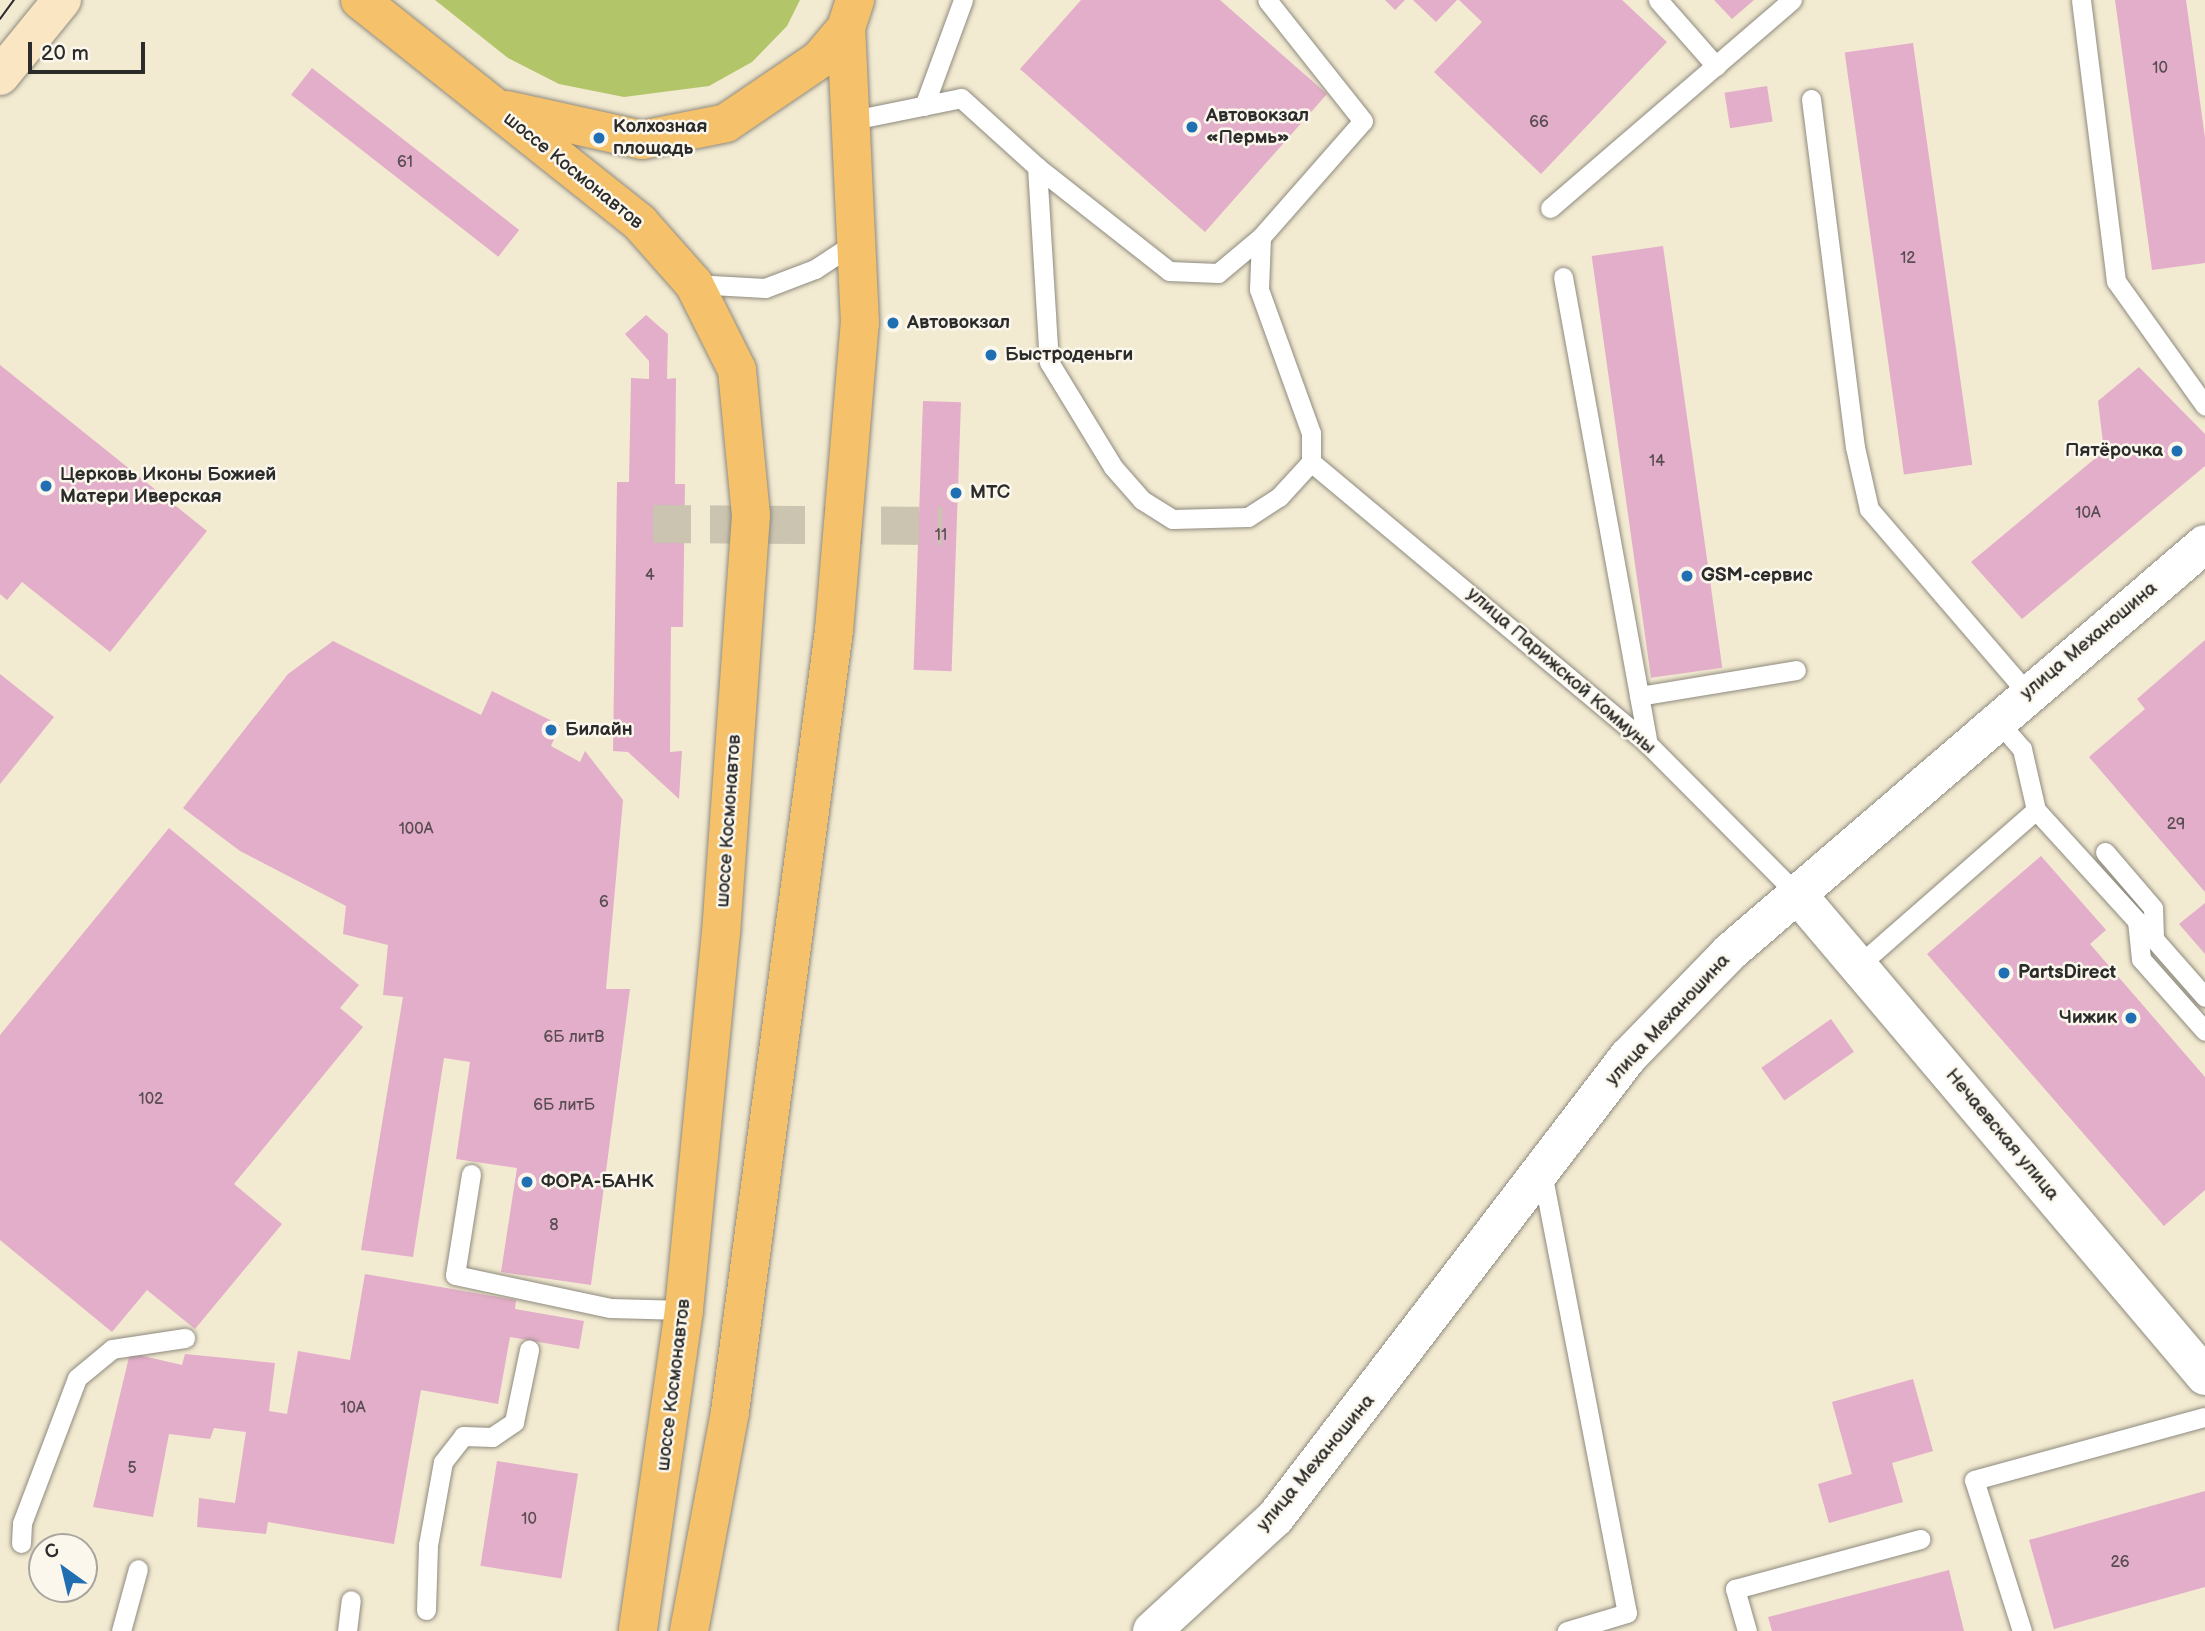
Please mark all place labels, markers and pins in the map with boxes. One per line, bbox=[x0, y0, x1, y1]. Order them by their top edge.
place label: Автовокзал «Пермь» bbox=[1206, 105, 1309, 149]
place label: Колхозная площадь bbox=[613, 116, 707, 160]
marker: Автовокзал «Пермь» bbox=[1184, 119, 1200, 135]
marker: Колхозная площадь bbox=[591, 130, 607, 146]
place label: Автовокзал bbox=[907, 312, 1010, 334]
marker: Автовокзал bbox=[885, 315, 901, 331]
place label: Быстроденьги bbox=[1005, 344, 1133, 366]
marker: Быстроденьги bbox=[983, 347, 999, 363]
place label: Пятёрочка bbox=[2065, 440, 2163, 462]
marker: Пятёрочка bbox=[2169, 443, 2185, 459]
place label: Церковь Иконы Божией Матери Иверская bbox=[60, 464, 276, 508]
marker: Церковь Иконы Божией Матери Иверская bbox=[38, 478, 54, 494]
place label: МТС bbox=[970, 482, 1010, 504]
marker: МТС bbox=[948, 485, 964, 501]
place label: GSM-сервис bbox=[1701, 565, 1813, 587]
marker: GSM-сервис bbox=[1679, 568, 1695, 584]
place label: Билайн bbox=[565, 719, 633, 741]
marker: Билайн bbox=[543, 722, 559, 738]
place label: PartsDirect bbox=[2018, 962, 2116, 984]
marker: PartsDirect bbox=[1996, 965, 2012, 981]
place label: Чижик bbox=[2059, 1007, 2117, 1029]
marker: Чижик bbox=[2123, 1010, 2139, 1026]
place label: ФОРА-БАНК bbox=[541, 1171, 654, 1193]
marker: ФОРА-БАНК bbox=[519, 1174, 535, 1190]

